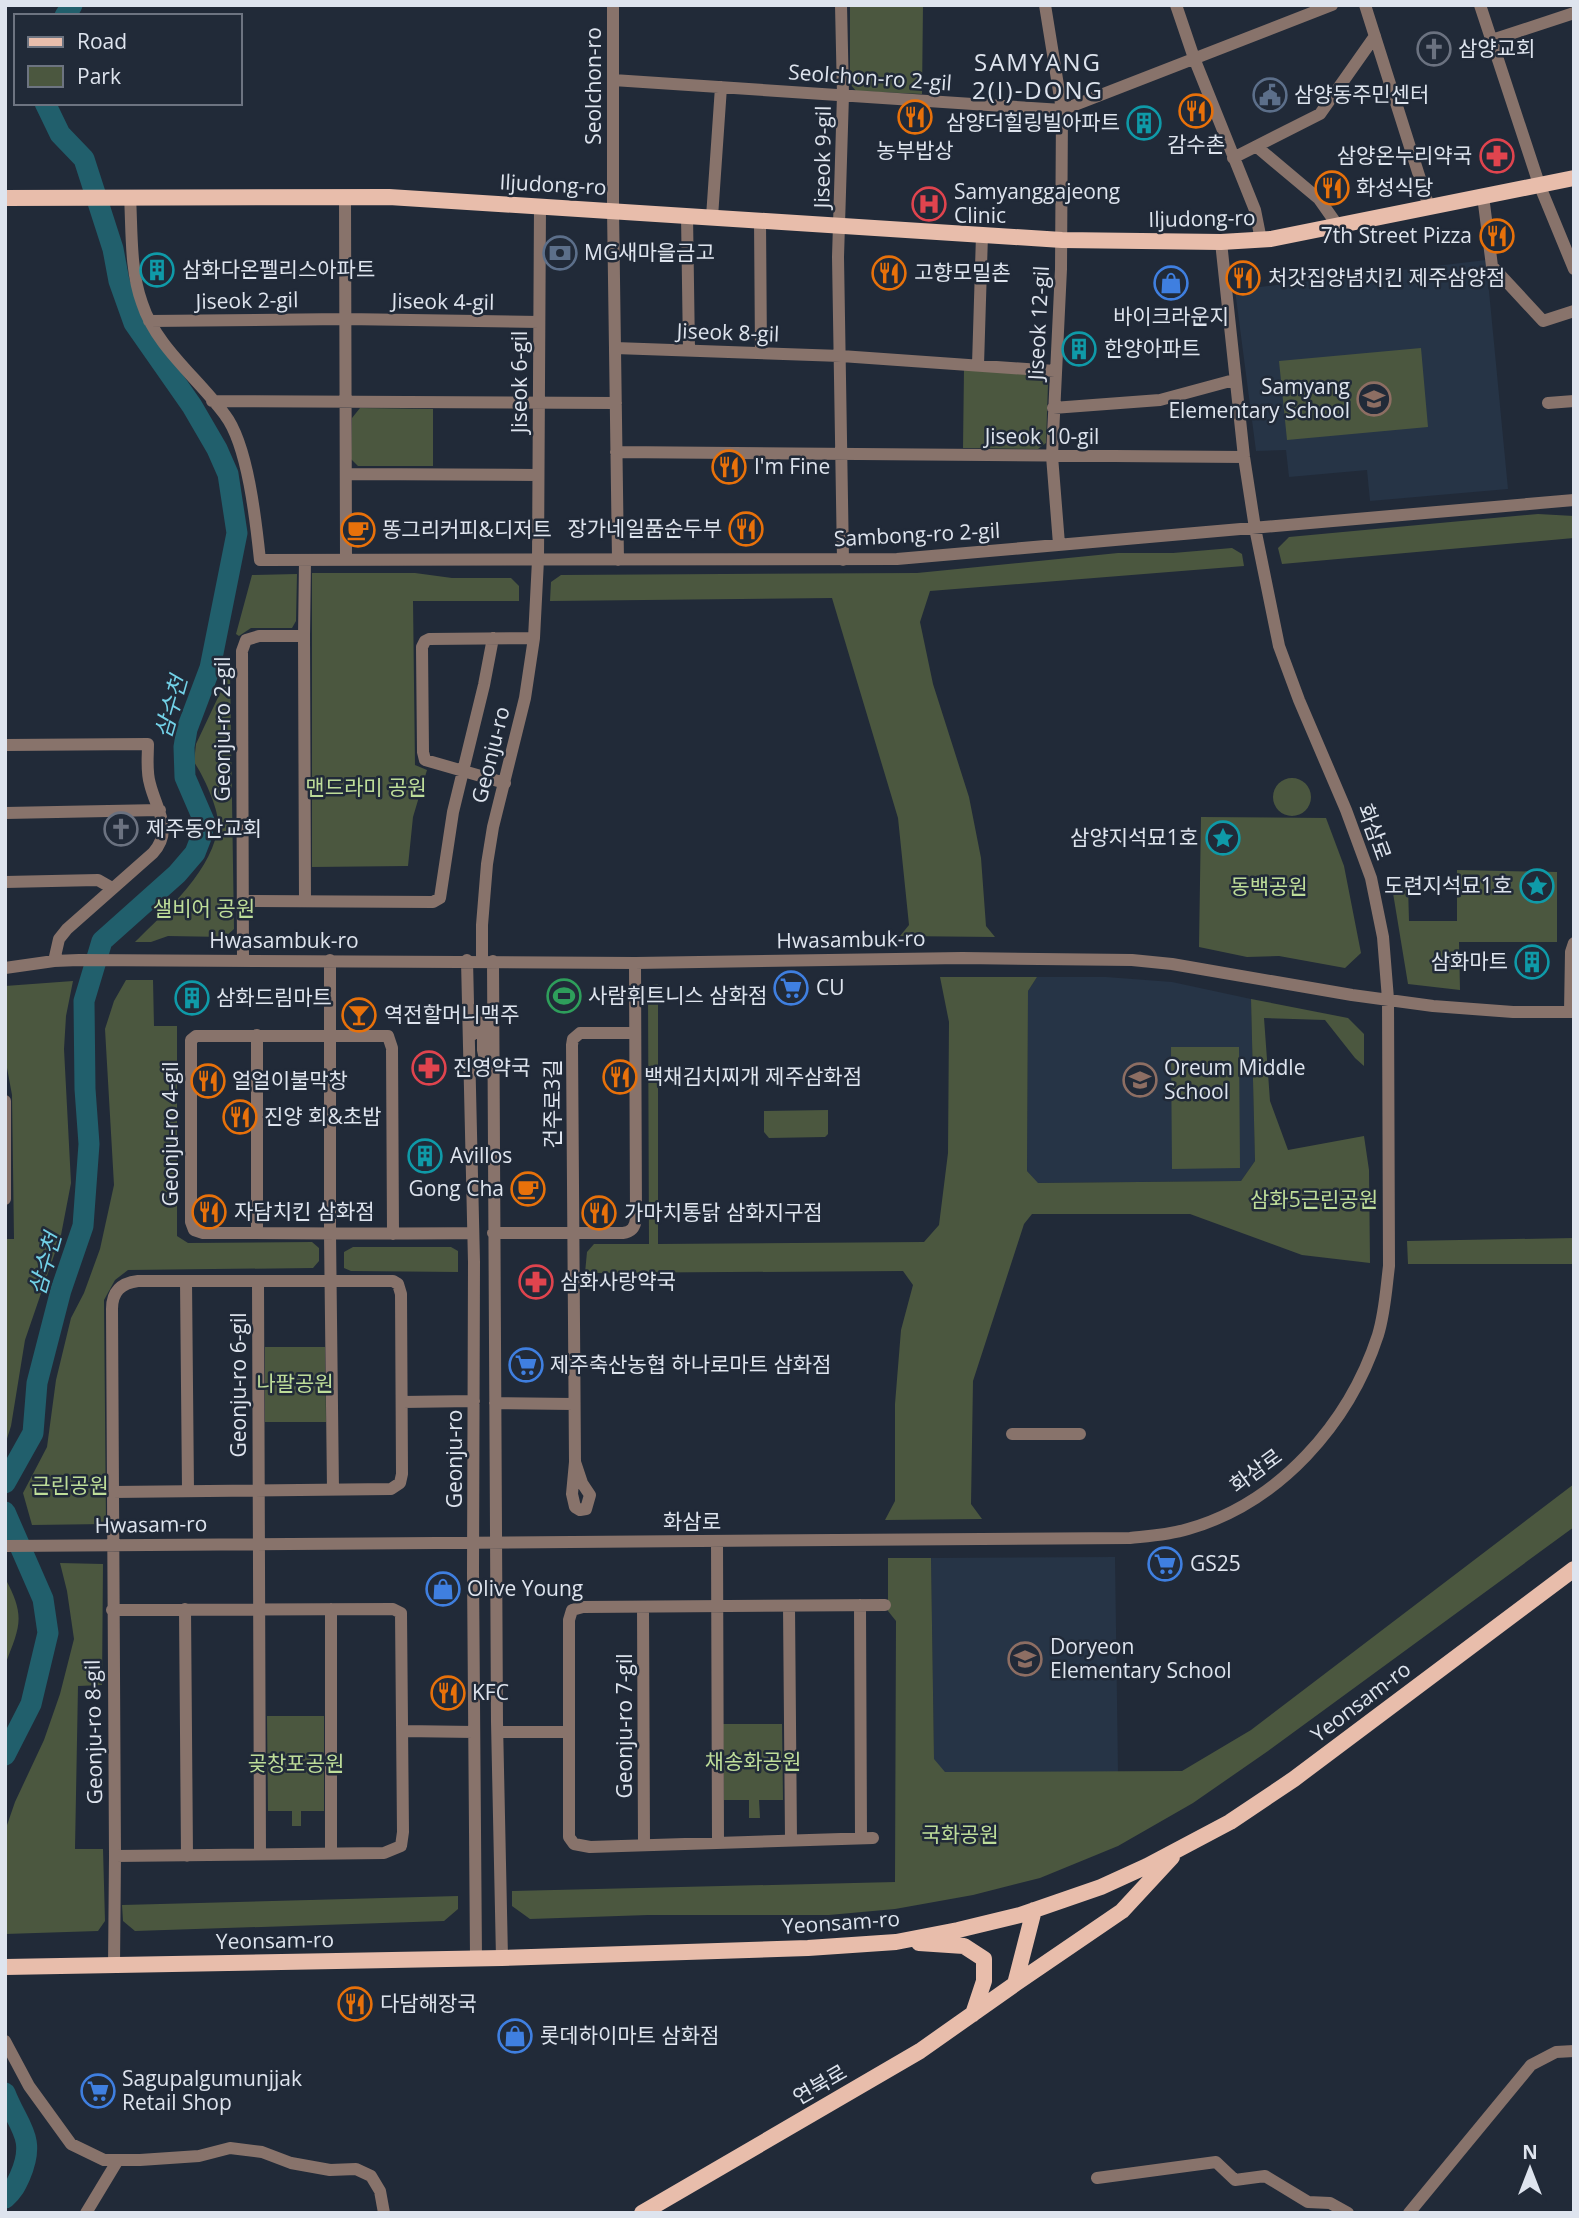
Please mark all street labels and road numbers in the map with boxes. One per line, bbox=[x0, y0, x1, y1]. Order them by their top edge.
street label: Seolchon-ro bbox=[579, 27, 607, 145]
street label: Seolchon-ro 2-gil bbox=[787, 57, 953, 97]
street label: Jiseok 9-gil bbox=[807, 105, 837, 211]
street label: Iljudong-ro bbox=[499, 167, 607, 201]
street label: Iljudong-ro bbox=[1148, 203, 1256, 233]
street label: Jiseok 12-gil bbox=[1021, 265, 1055, 383]
street label: Jiseok 2-gil bbox=[193, 285, 299, 315]
street label: Jiseok 4-gil bbox=[389, 286, 495, 316]
street label: Jiseok 8-gil bbox=[674, 316, 780, 348]
street label: Jiseok 6-gil bbox=[505, 331, 533, 435]
street label: Jiseok 10-gil bbox=[983, 422, 1099, 450]
street label: Sambong-ro 2-gil bbox=[833, 516, 1001, 552]
street label: Geonju-ro 2-gil bbox=[208, 657, 236, 801]
street label: Geonju-ro bbox=[465, 703, 516, 806]
street label: 화삼로 bbox=[1352, 800, 1398, 864]
street label: Hwasambuk-ro bbox=[776, 924, 926, 954]
street label: Hwasambuk-ro bbox=[209, 926, 359, 954]
street label: 건주로3길 bbox=[538, 1059, 566, 1149]
street label: Geonju-ro 4-gil bbox=[156, 1062, 184, 1206]
street label: Geonju-ro 6-gil bbox=[224, 1313, 252, 1457]
street label: Geonju-ro bbox=[440, 1410, 468, 1508]
street label: 화삼로 bbox=[1224, 1442, 1287, 1499]
street label: 화삼로 bbox=[663, 1507, 721, 1535]
street label: Hwasam-ro bbox=[94, 1509, 207, 1539]
street label: Geonju-ro 7-gil bbox=[610, 1654, 638, 1798]
street label: Yeonsam-ro bbox=[1305, 1654, 1416, 1748]
street label: Geonju-ro 8-gil bbox=[78, 1659, 108, 1805]
street label: Yeonsam-ro bbox=[781, 1904, 901, 1940]
street label: Yeonsam-ro bbox=[216, 1925, 334, 1955]
street label: 연북로 bbox=[787, 2058, 852, 2111]

